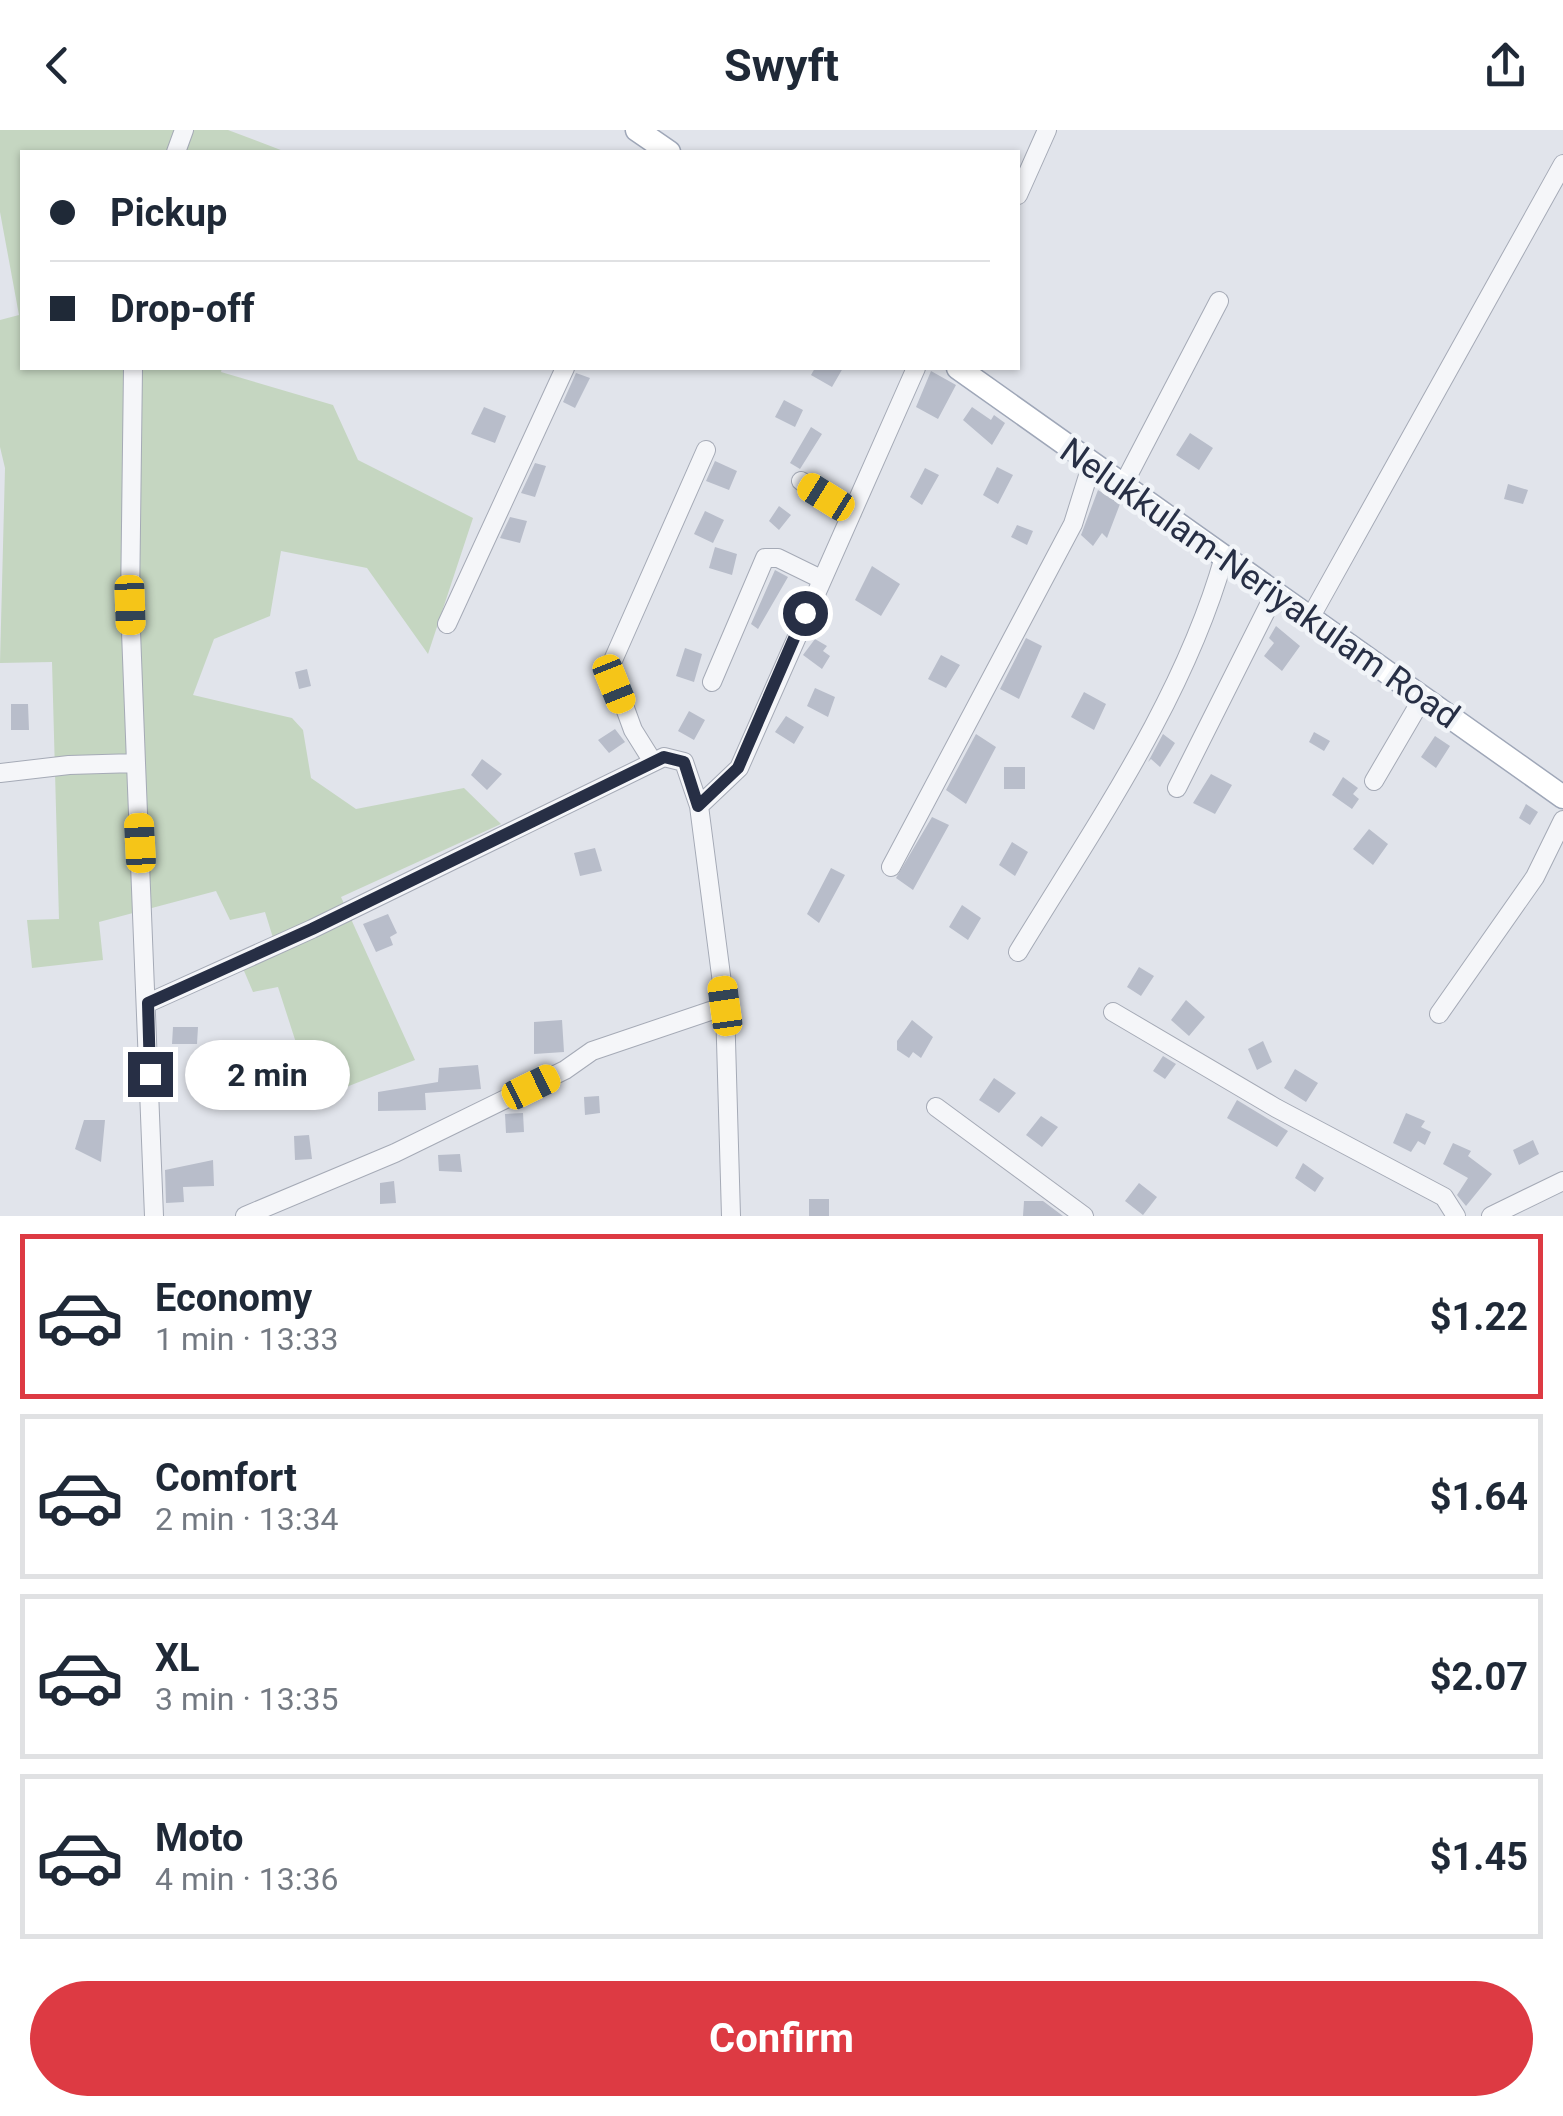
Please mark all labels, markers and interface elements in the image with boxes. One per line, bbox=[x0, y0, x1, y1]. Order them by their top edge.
icon: back bbox=[30, 38, 85, 93]
icon: share bbox=[1478, 38, 1533, 93]
text: Swyft bbox=[724, 39, 839, 92]
text: Pickup bbox=[110, 191, 227, 235]
text: Drop-off bbox=[110, 287, 255, 331]
street label: Nelukkulam-Neriyakulam Road bbox=[1052, 430, 1467, 737]
car bbox=[793, 468, 859, 526]
car bbox=[114, 574, 146, 636]
route start bbox=[783, 591, 828, 636]
car bbox=[589, 651, 639, 717]
car bbox=[123, 812, 157, 874]
car bbox=[706, 974, 744, 1038]
callout: 2 min bbox=[185, 1039, 350, 1109]
route end bbox=[128, 1052, 173, 1097]
text: 2 min bbox=[227, 1056, 308, 1094]
car bbox=[497, 1060, 565, 1114]
icon: car bbox=[35, 1272, 125, 1362]
text: Economy bbox=[155, 1276, 312, 1320]
text: $1.22 bbox=[1430, 1295, 1528, 1339]
text: 1 min · 13:33 bbox=[155, 1320, 338, 1358]
icon: car bbox=[35, 1452, 125, 1542]
text: Comfort bbox=[155, 1456, 297, 1500]
text: $1.64 bbox=[1430, 1475, 1528, 1519]
text: 2 min · 13:34 bbox=[155, 1500, 338, 1538]
icon: car bbox=[35, 1632, 125, 1722]
text: XL bbox=[155, 1636, 200, 1680]
text: $2.07 bbox=[1430, 1655, 1528, 1699]
text: 3 min · 13:35 bbox=[155, 1680, 338, 1718]
icon: car bbox=[35, 1812, 125, 1902]
text: Moto bbox=[155, 1816, 244, 1860]
text: $1.45 bbox=[1430, 1835, 1528, 1879]
text: 4 min · 13:36 bbox=[155, 1860, 338, 1898]
button: Confirm bbox=[30, 1981, 1533, 2096]

